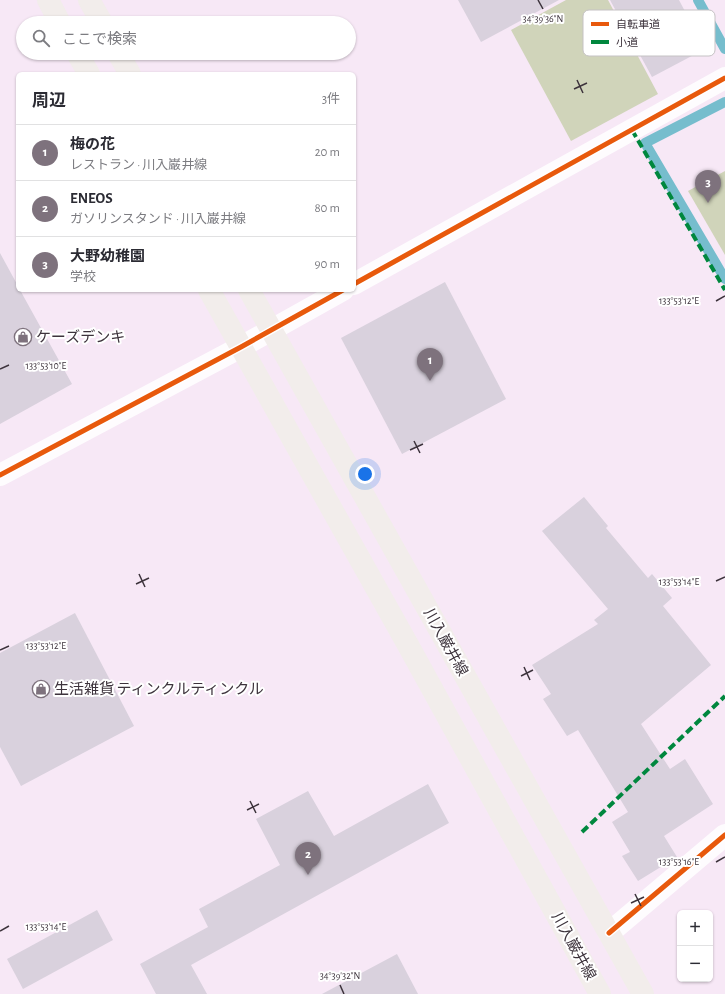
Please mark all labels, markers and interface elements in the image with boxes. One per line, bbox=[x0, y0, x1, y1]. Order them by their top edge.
legend bbox=[583, 10, 715, 56]
text: 34°39'36"N bbox=[523, 14, 563, 24]
search box bbox=[16, 16, 356, 60]
text: 自転車道 bbox=[616, 18, 660, 30]
icon: search bbox=[30, 27, 52, 49]
text: ここで検索 bbox=[62, 32, 137, 47]
text: 小道 bbox=[616, 36, 638, 48]
text: 周辺 bbox=[32, 92, 66, 109]
text: 3件 bbox=[322, 93, 340, 106]
text: 梅の花 bbox=[70, 137, 115, 152]
text: 1 bbox=[43, 146, 47, 159]
text: 20 m bbox=[315, 146, 340, 159]
text: レストラン · 川入巌井線 bbox=[70, 159, 207, 172]
pin: 3 bbox=[695, 170, 721, 203]
text: ENEOS bbox=[70, 191, 113, 206]
text: 2 bbox=[42, 202, 48, 215]
text: 80 m bbox=[314, 202, 340, 215]
text: ガソリンスタンド · 川入巌井線 bbox=[70, 213, 246, 226]
text: 大野幼稚園 bbox=[70, 249, 145, 264]
text: 3 bbox=[42, 258, 48, 271]
text: 90 m bbox=[314, 258, 340, 271]
text: 学校 bbox=[70, 271, 96, 284]
text: 133°53'12"E bbox=[659, 296, 699, 306]
shop icon: ケーズデンキ bbox=[13, 327, 33, 347]
place label: ケーズデンキ bbox=[36, 329, 125, 345]
pin: 1 bbox=[417, 348, 443, 381]
text: 133°53'10"E bbox=[26, 361, 67, 371]
your location bbox=[355, 464, 375, 484]
text: 133°53'14"E bbox=[659, 577, 699, 587]
street label: 川入巌井線 bbox=[421, 605, 472, 679]
text: 133°53'12"E bbox=[26, 641, 66, 651]
shop icon: 生活雑貨 ティンクルティンクル bbox=[31, 679, 51, 699]
place label: 生活雑貨 ティンクルティンクル bbox=[54, 680, 264, 697]
pin: 2 bbox=[295, 842, 321, 875]
text: 133°53'16"E bbox=[659, 857, 699, 867]
street label: 川入巌井線 bbox=[549, 909, 600, 983]
map controls bbox=[677, 910, 713, 982]
button: + bbox=[677, 910, 713, 946]
text: 133°53'14"E bbox=[26, 922, 66, 932]
button: − bbox=[677, 946, 713, 982]
text: 34°39'32"N bbox=[320, 971, 360, 981]

